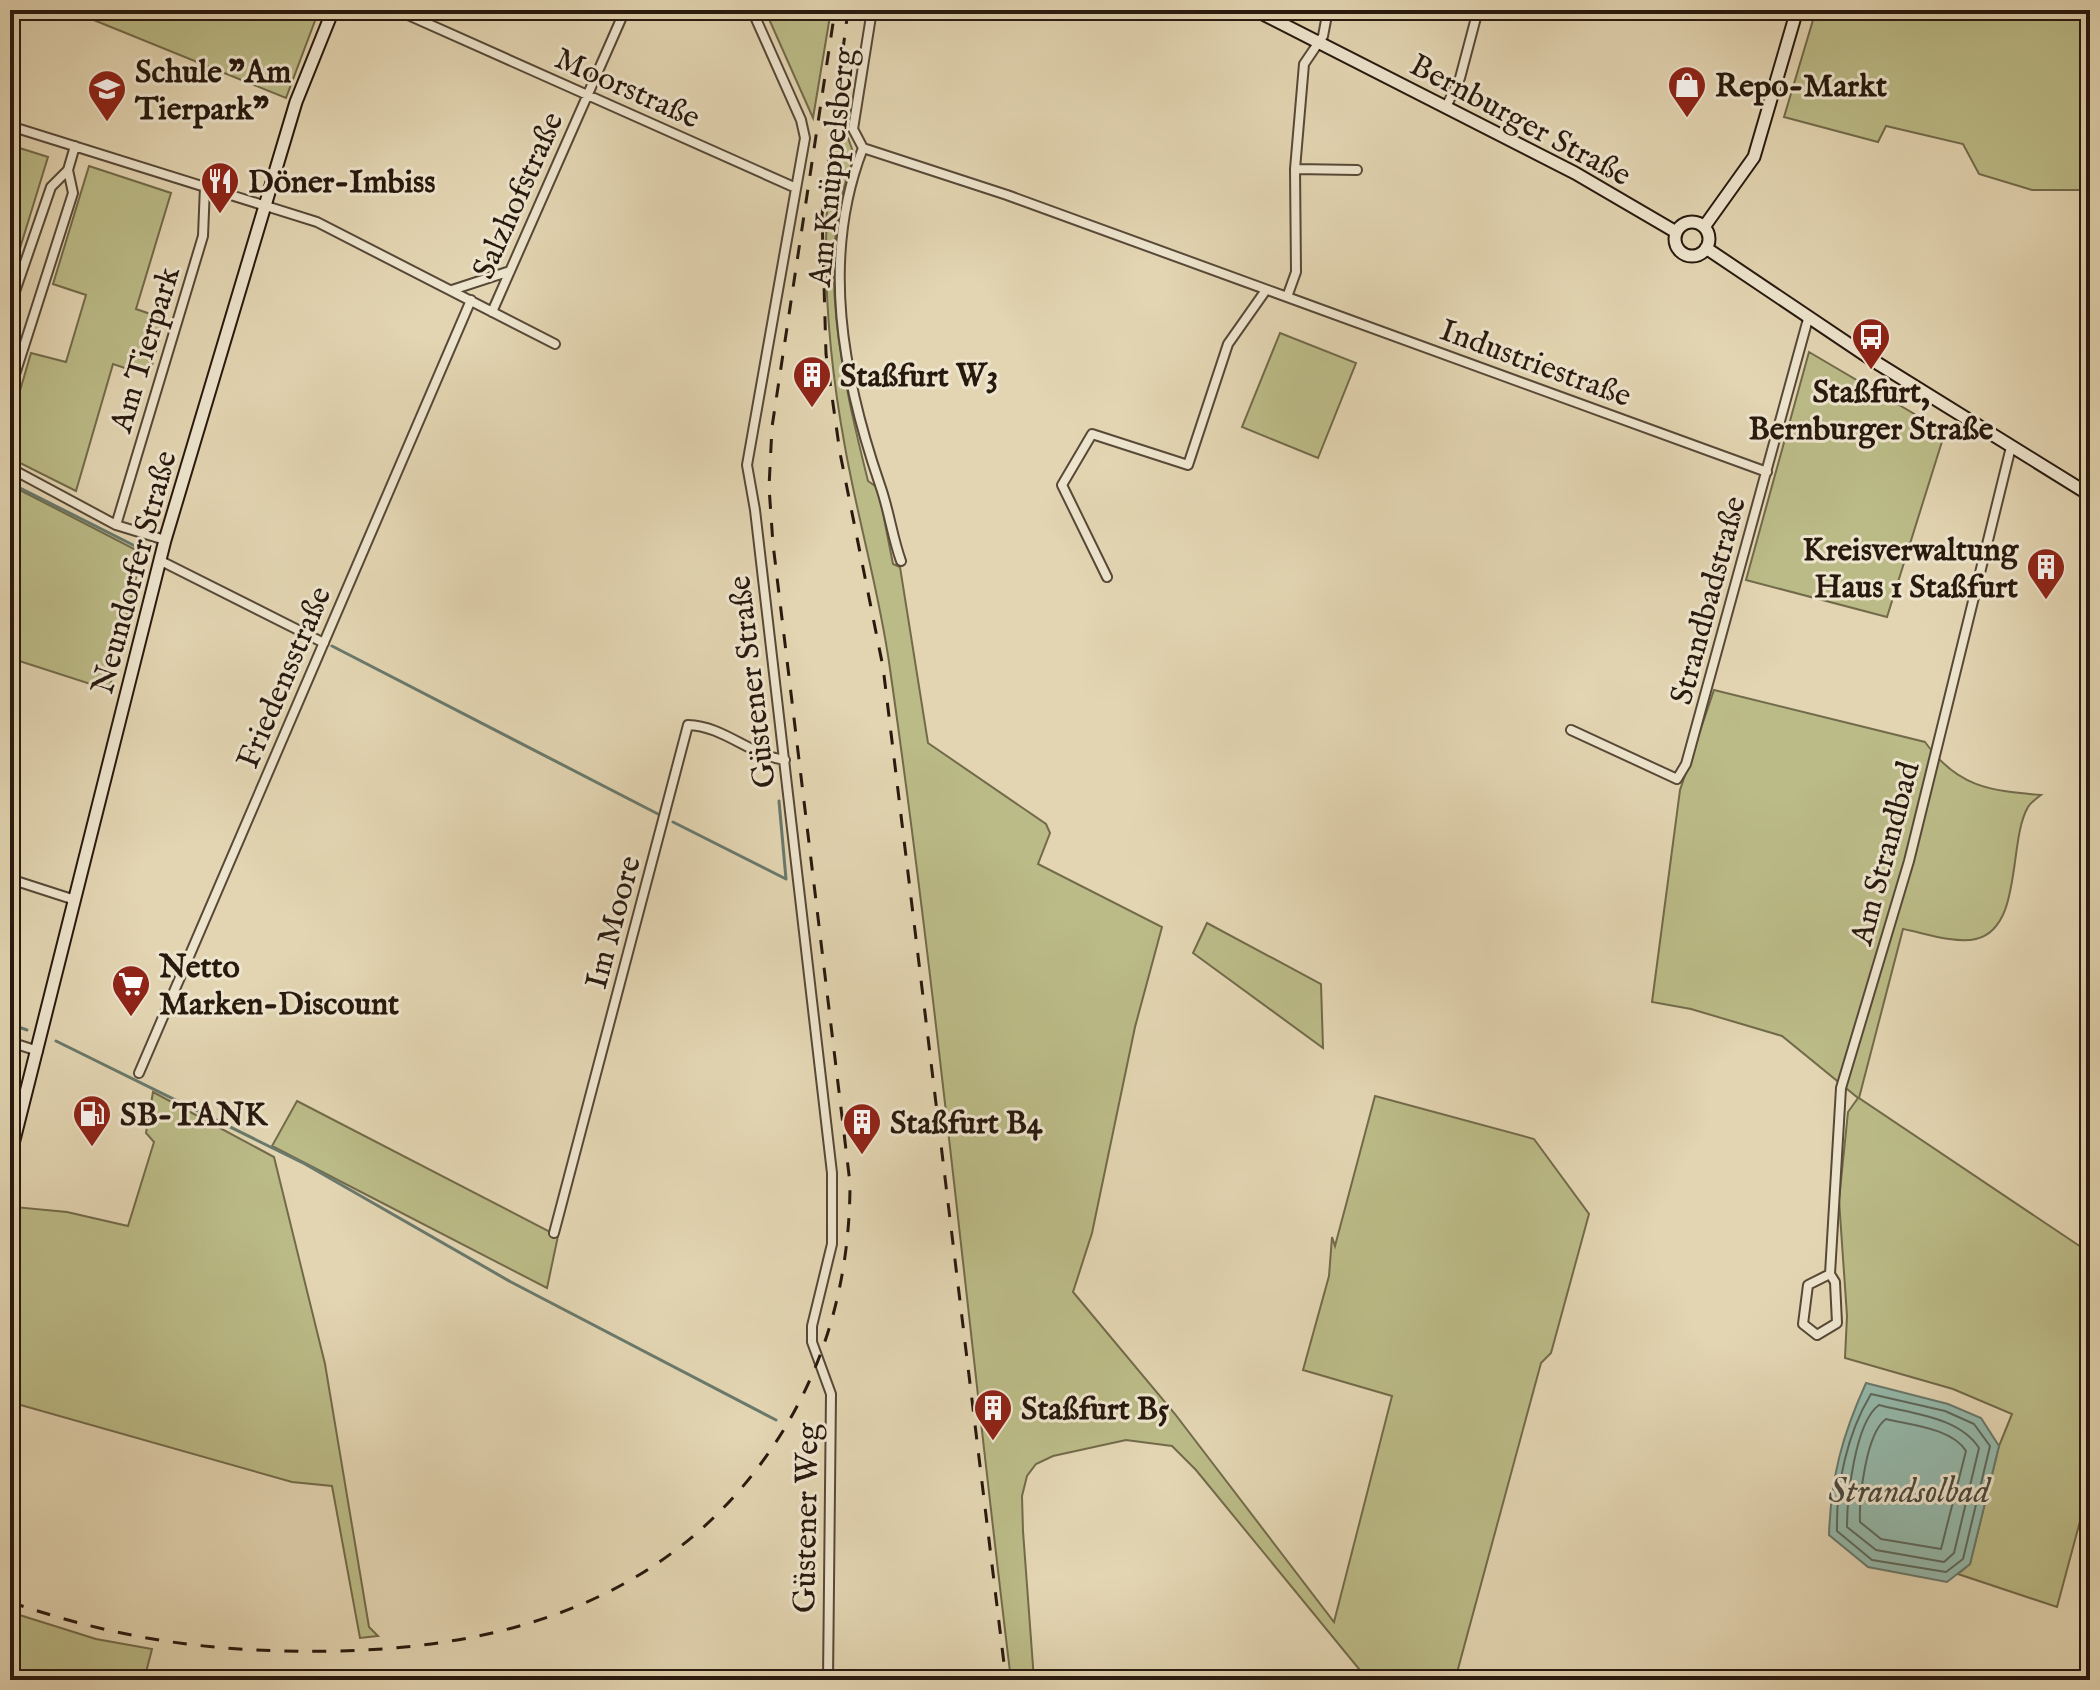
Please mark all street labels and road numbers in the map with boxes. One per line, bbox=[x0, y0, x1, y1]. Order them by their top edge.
street label: Moorstraße bbox=[548, 39, 706, 140]
street label: Am Knüppelsberg bbox=[800, 45, 866, 290]
street label: Bernburger Straße bbox=[1402, 46, 1638, 197]
street label: Salzhofstraße bbox=[464, 106, 574, 286]
street label: Am Tierpark bbox=[101, 261, 191, 439]
street label: Industriestraße bbox=[1434, 311, 1636, 418]
street label: Neundorfer Straße bbox=[83, 446, 188, 699]
street label: Strandbadstraße bbox=[1662, 492, 1757, 709]
street label: Güstener Straße bbox=[720, 573, 787, 790]
street label: Friedensstraße bbox=[229, 581, 342, 775]
street label: Am Strandbad bbox=[1842, 756, 1931, 951]
street label: Im Moore bbox=[577, 852, 652, 994]
street label: Güstener Weg bbox=[785, 1422, 830, 1614]

